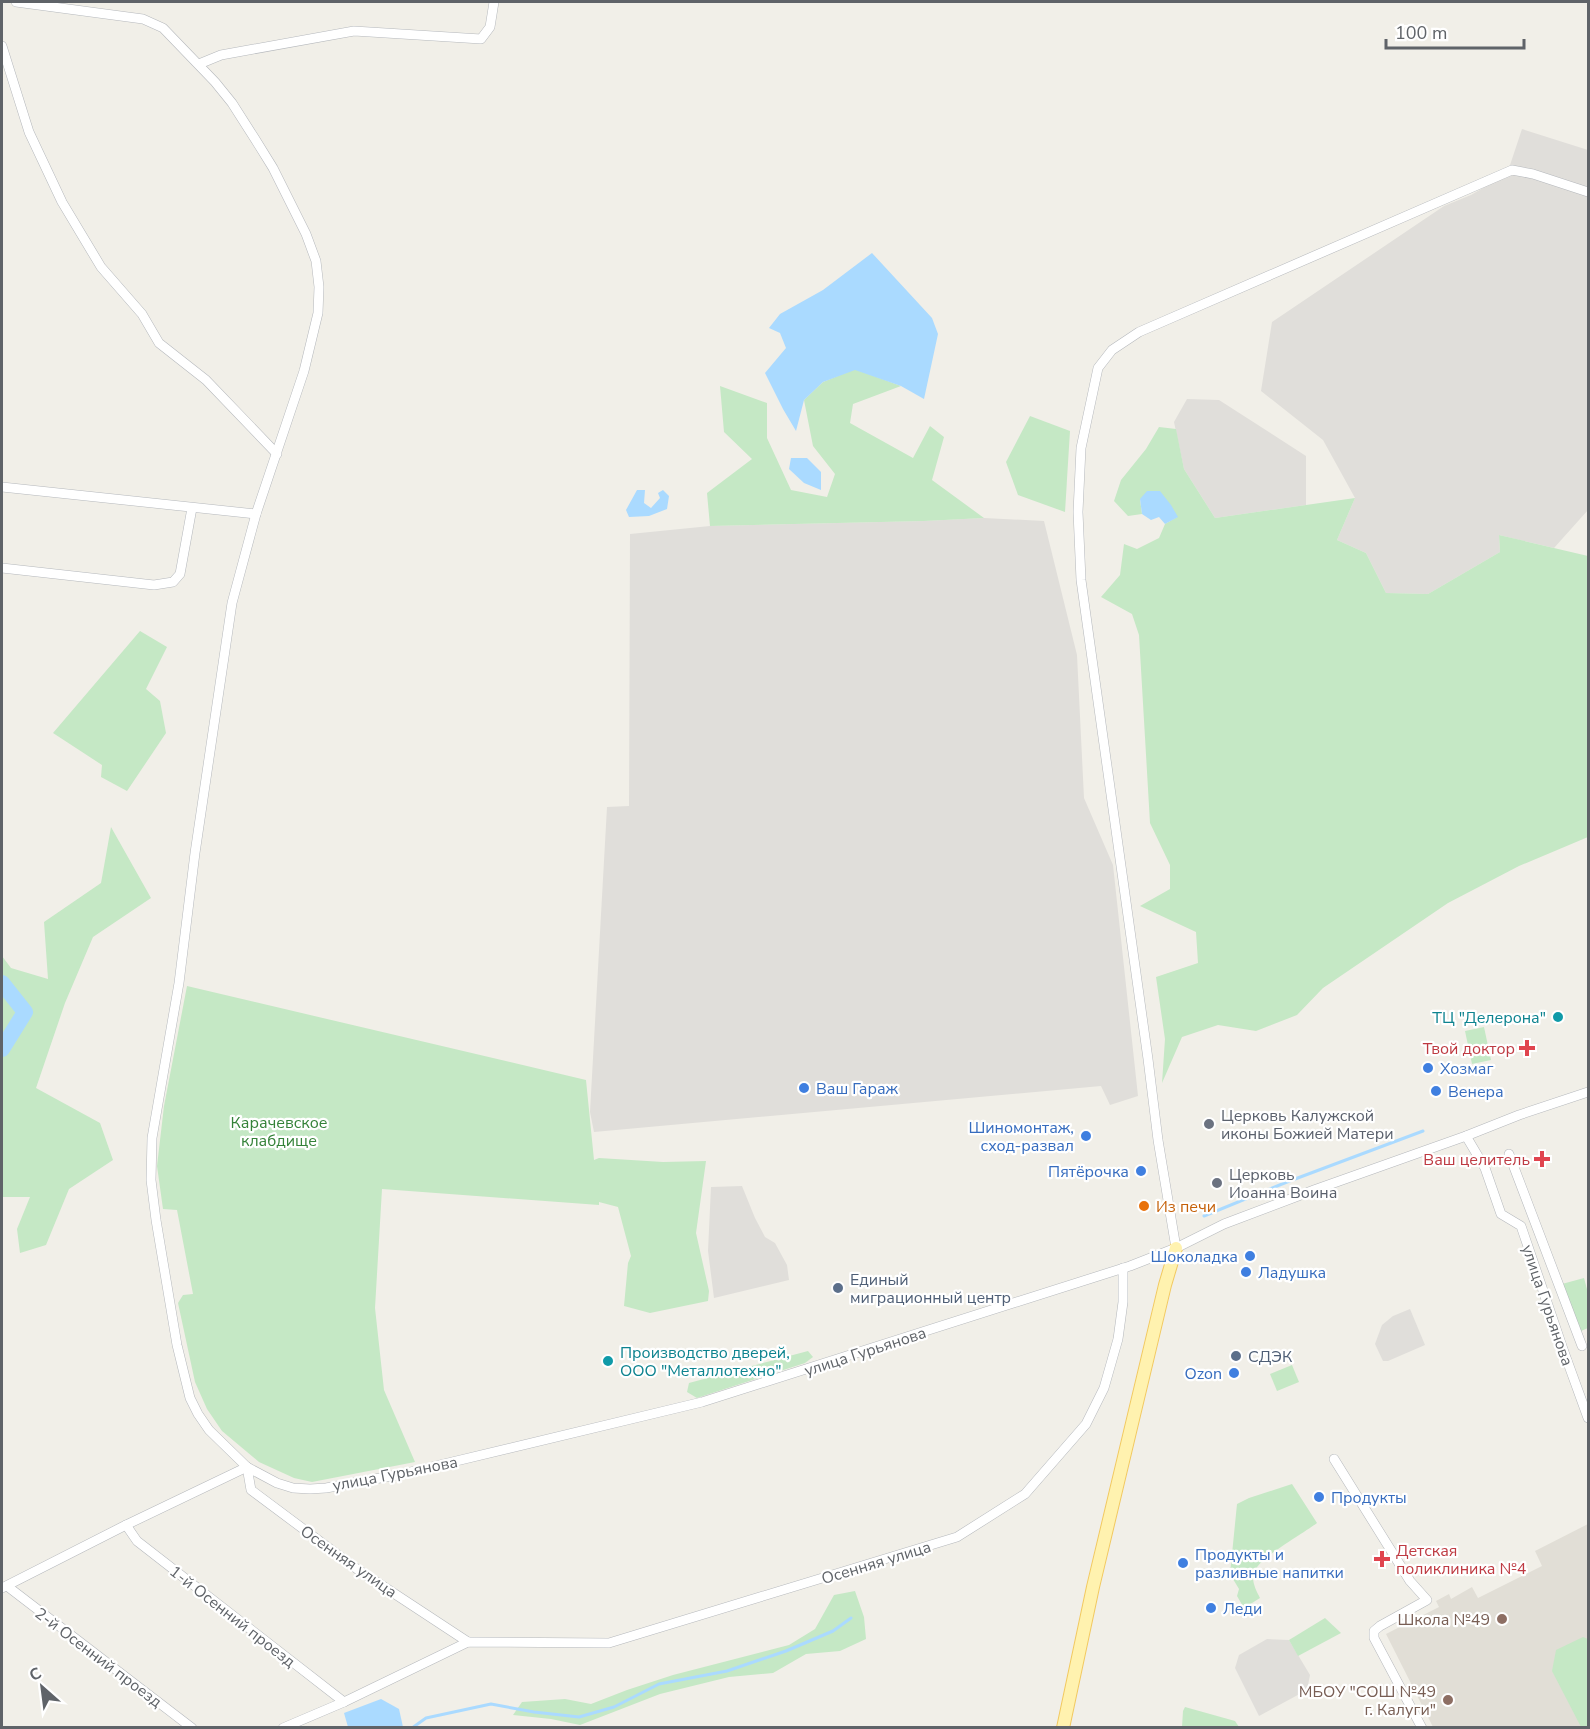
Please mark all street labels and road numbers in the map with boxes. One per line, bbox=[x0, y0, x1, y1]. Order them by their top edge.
street label: улица Гурьянова bbox=[1516, 1242, 1578, 1369]
street label: улица Гурьянова bbox=[801, 1322, 929, 1382]
street label: улица Гурьянова bbox=[331, 1451, 460, 1497]
street label: Осенняя улица bbox=[296, 1520, 401, 1603]
street label: Осенняя улица bbox=[819, 1536, 934, 1590]
street label: 1-й Осенний проезд bbox=[165, 1561, 300, 1673]
street label: 2-й Осенний проезд bbox=[30, 1603, 167, 1713]

